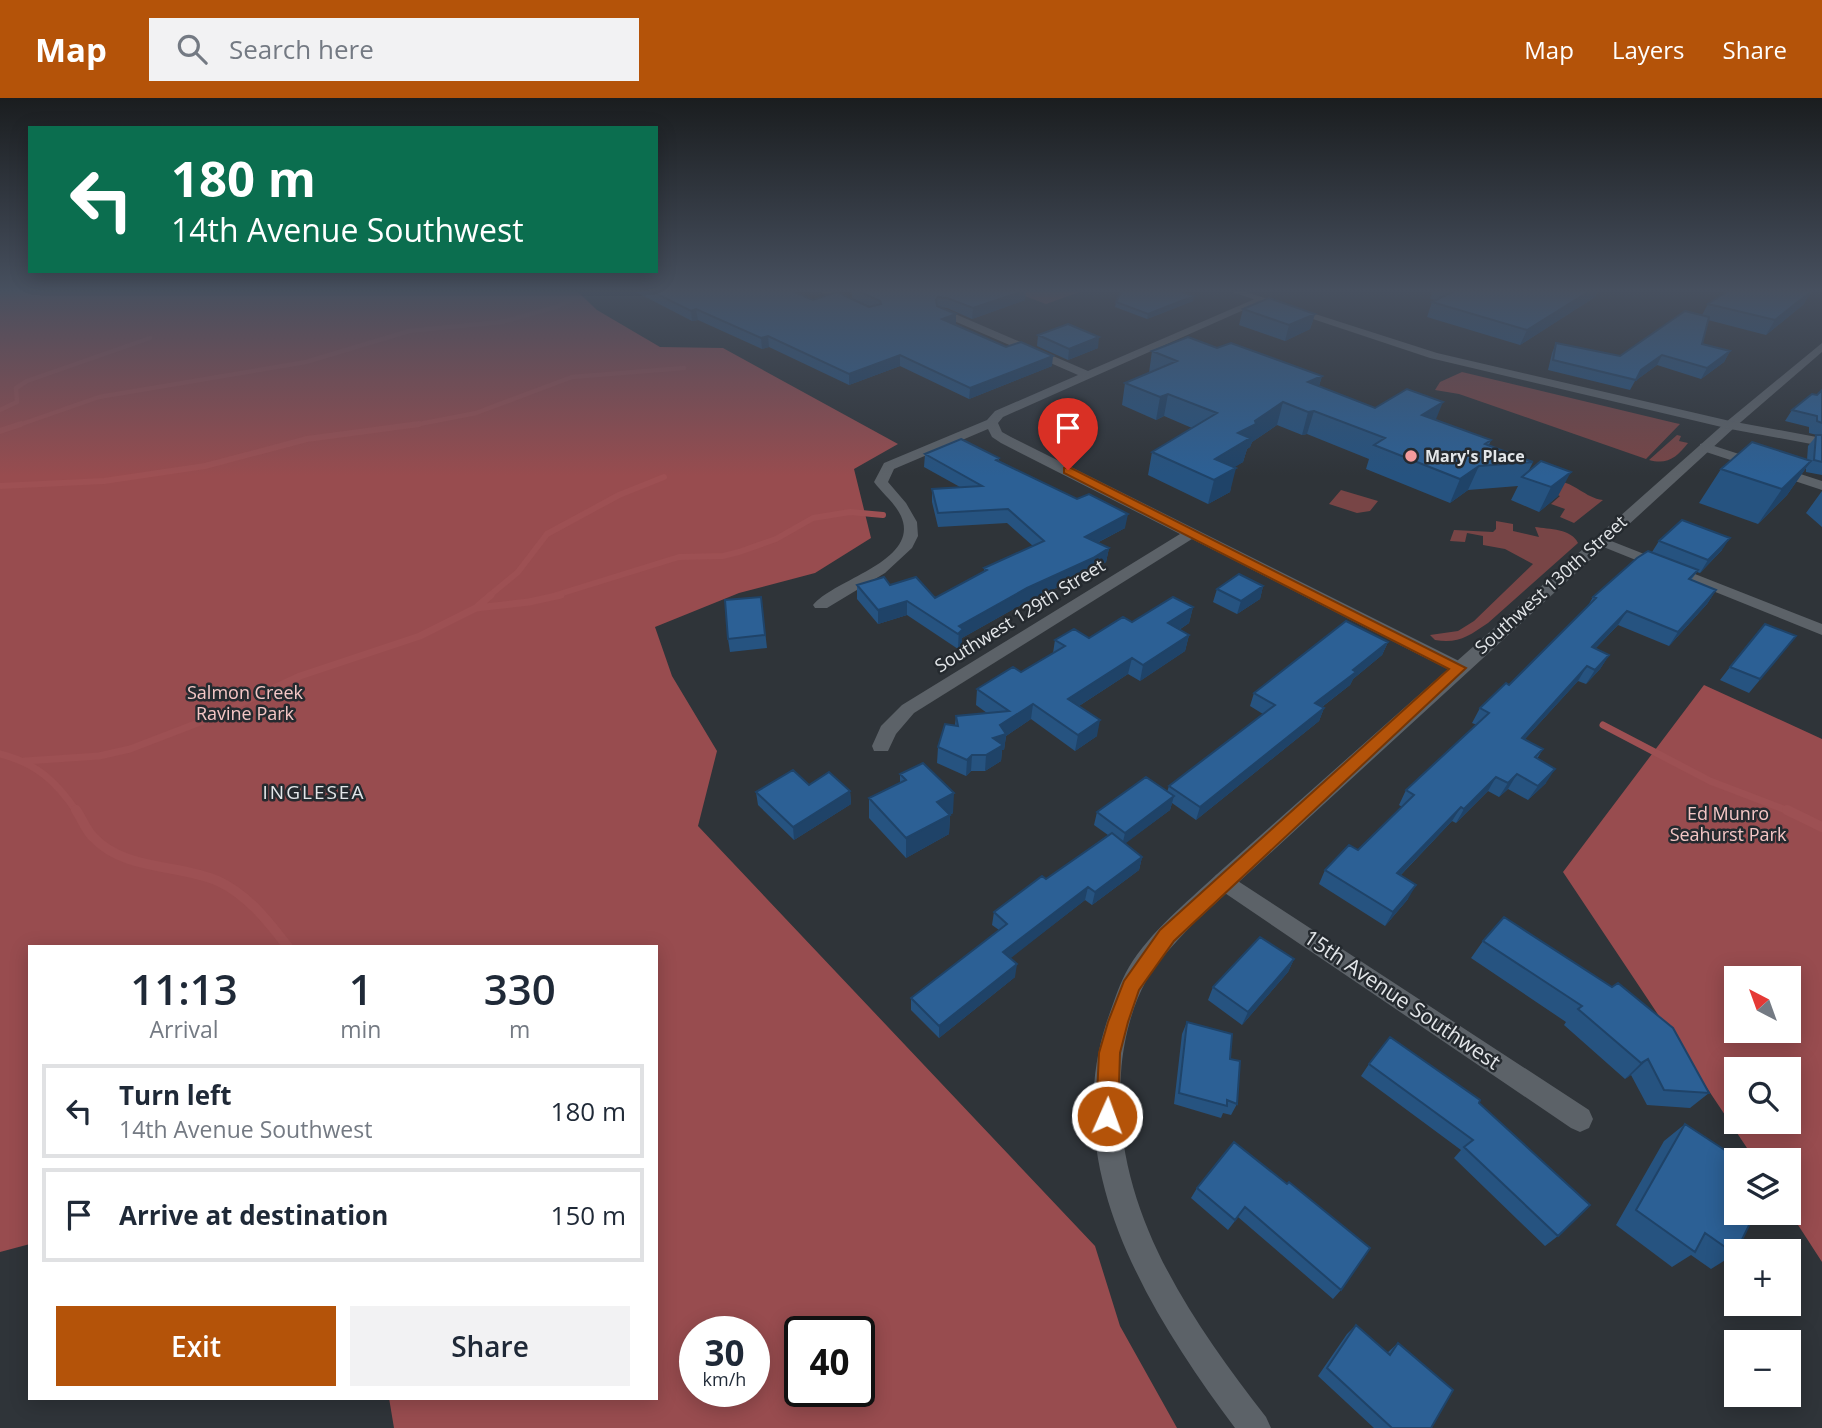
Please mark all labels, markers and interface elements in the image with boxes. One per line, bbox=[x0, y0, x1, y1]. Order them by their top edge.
search box bbox=[149, 18, 639, 81]
text: Map bbox=[35, 27, 107, 72]
icon: search bbox=[173, 30, 211, 68]
text: Search here bbox=[229, 31, 374, 67]
text: Map bbox=[1524, 33, 1574, 66]
text: Layers bbox=[1612, 33, 1685, 66]
text: Share bbox=[1723, 33, 1787, 66]
text: 180 m bbox=[171, 145, 316, 211]
icon: left bbox=[56, 154, 147, 245]
text: 14th Avenue Southwest bbox=[171, 208, 524, 251]
pin bbox=[1038, 398, 1098, 470]
icon: arrive bbox=[1049, 409, 1087, 447]
place label: Mary's Place bbox=[1425, 445, 1525, 467]
marker: Mary's Place bbox=[1403, 448, 1419, 464]
street label: Southwest 130th Street bbox=[1469, 510, 1631, 659]
street label: Southwest 129th Street bbox=[930, 553, 1109, 677]
park label: Salmon Creek Ravine Park bbox=[187, 680, 304, 725]
district label: INGLESEA bbox=[263, 779, 365, 805]
park label: Ed Munro Seahurst Park bbox=[1670, 801, 1787, 846]
street label: 15th Avenue Southwest bbox=[1299, 923, 1506, 1075]
text: 11:13 bbox=[130, 960, 238, 1017]
text: 1 bbox=[349, 960, 373, 1017]
text: 330 bbox=[484, 960, 556, 1017]
north arrow bbox=[1724, 966, 1801, 1043]
map controls bbox=[1724, 966, 1801, 1407]
text: Arrival bbox=[149, 1013, 219, 1045]
text: min bbox=[340, 1013, 381, 1045]
text: m bbox=[509, 1013, 530, 1045]
button: search bbox=[1724, 1057, 1801, 1134]
text: Turn left bbox=[119, 1077, 231, 1113]
position arrow bbox=[1070, 1079, 1144, 1153]
icon: left bbox=[60, 1092, 98, 1130]
text: 180 m bbox=[551, 1093, 626, 1129]
text: 14th Avenue Southwest bbox=[119, 1113, 372, 1145]
button: layers bbox=[1724, 1148, 1801, 1225]
icon: arrive bbox=[60, 1196, 98, 1234]
text: Arrive at destination bbox=[119, 1197, 388, 1233]
text: 150 m bbox=[551, 1197, 626, 1233]
button: + bbox=[1724, 1239, 1801, 1316]
button: Exit bbox=[56, 1306, 336, 1386]
button: Share bbox=[350, 1306, 630, 1386]
speed limit sign: 40 bbox=[784, 1316, 875, 1407]
text: 30 bbox=[704, 1329, 745, 1376]
button: − bbox=[1724, 1330, 1801, 1407]
text: km/h bbox=[703, 1367, 746, 1391]

